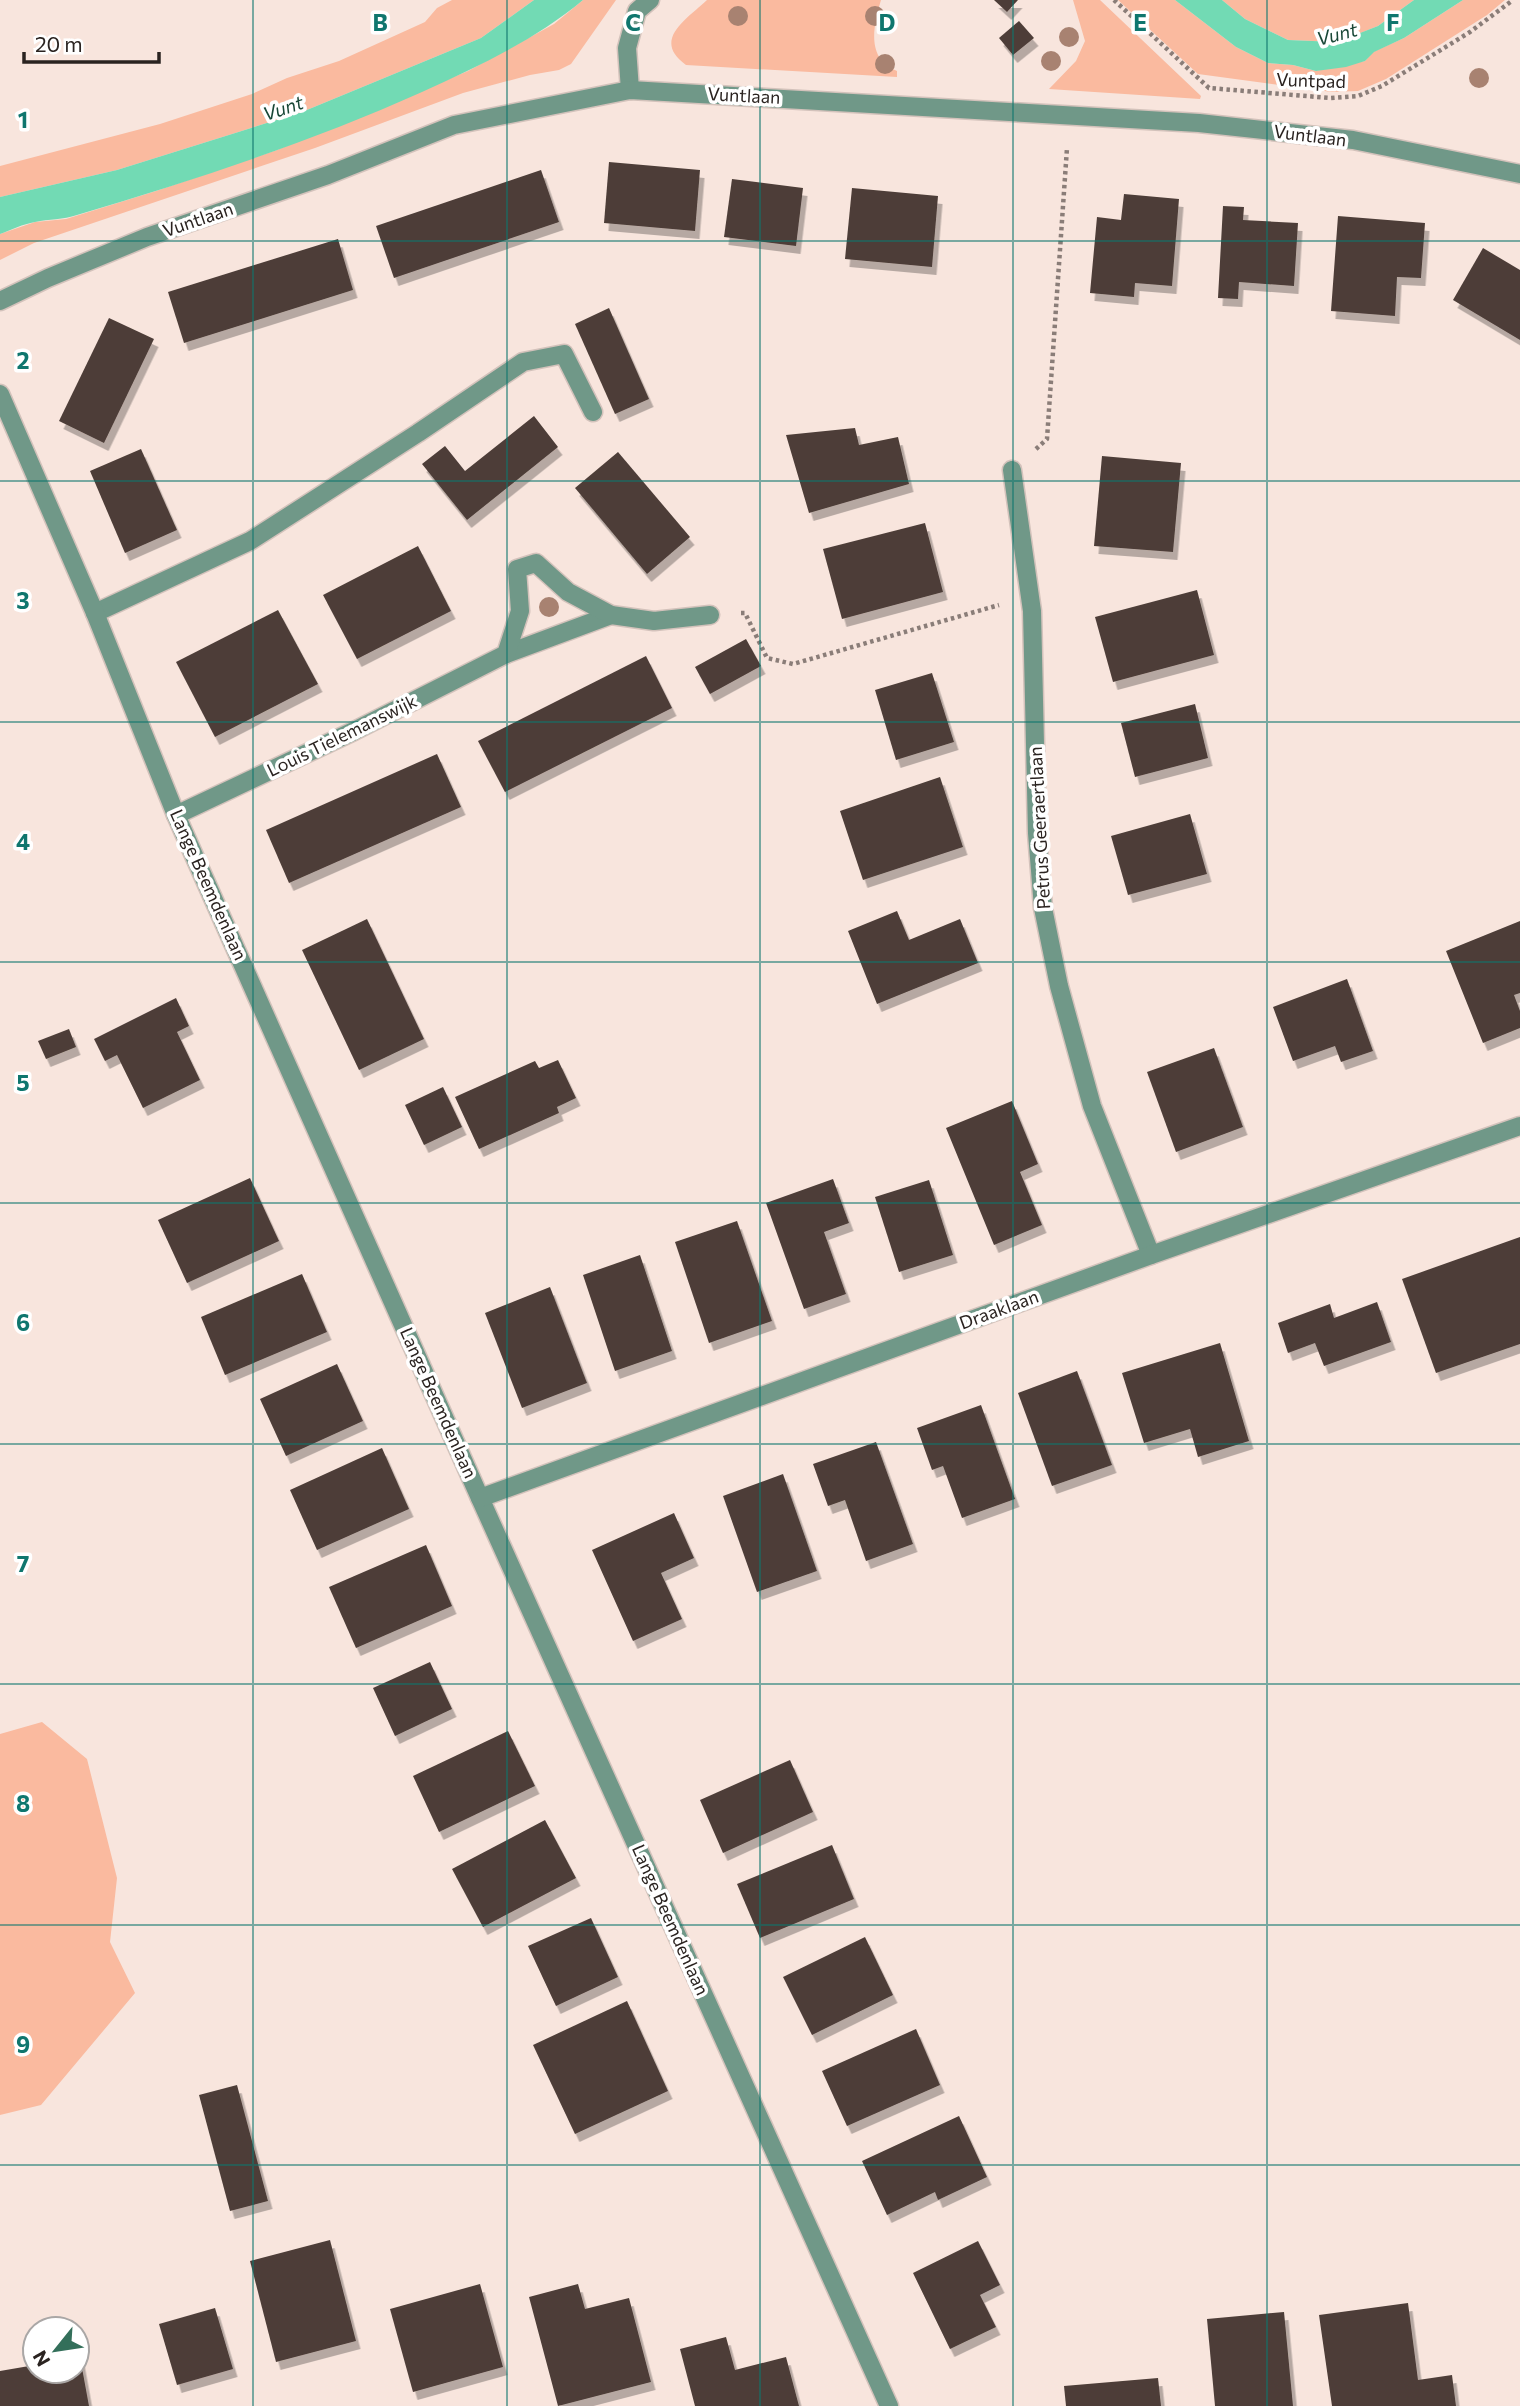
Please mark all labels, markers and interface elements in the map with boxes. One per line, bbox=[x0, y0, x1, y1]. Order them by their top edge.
text: B bbox=[372, 8, 388, 36]
text: C bbox=[625, 8, 641, 36]
text: D bbox=[879, 8, 896, 36]
text: E bbox=[1133, 8, 1147, 36]
text: F bbox=[1386, 8, 1400, 36]
water label: Vunt bbox=[1314, 17, 1361, 50]
scale bar bbox=[24, 21, 159, 65]
text: 20 m bbox=[35, 31, 83, 56]
street label: Vuntpad bbox=[1276, 68, 1346, 92]
street label: Vuntlaan bbox=[707, 82, 781, 108]
water label: Vunt bbox=[260, 90, 307, 125]
text: 1 bbox=[18, 105, 28, 133]
street label: Vuntlaan bbox=[1273, 120, 1348, 150]
street label: Vuntlaan bbox=[160, 197, 236, 241]
text: 2 bbox=[16, 346, 30, 374]
text: 3 bbox=[16, 586, 30, 614]
street label: Louis Tielemanswijk bbox=[263, 689, 420, 781]
street label: Petrus Geeraertlaan bbox=[1024, 746, 1054, 910]
street label: Lange Beemdenlaan bbox=[166, 806, 252, 963]
text: 4 bbox=[16, 827, 30, 855]
text: 5 bbox=[16, 1068, 30, 1096]
street label: Draaklaan bbox=[956, 1285, 1041, 1334]
text: 6 bbox=[16, 1308, 30, 1336]
street label: Lange Beemdenlaan bbox=[396, 1324, 482, 1481]
text: 7 bbox=[17, 1549, 29, 1577]
text: 8 bbox=[16, 1789, 30, 1817]
street label: Lange Beemdenlaan bbox=[628, 1841, 714, 1998]
text: 9 bbox=[16, 2030, 30, 2058]
north arrow bbox=[21, 2315, 91, 2385]
text: N bbox=[27, 2347, 54, 2371]

